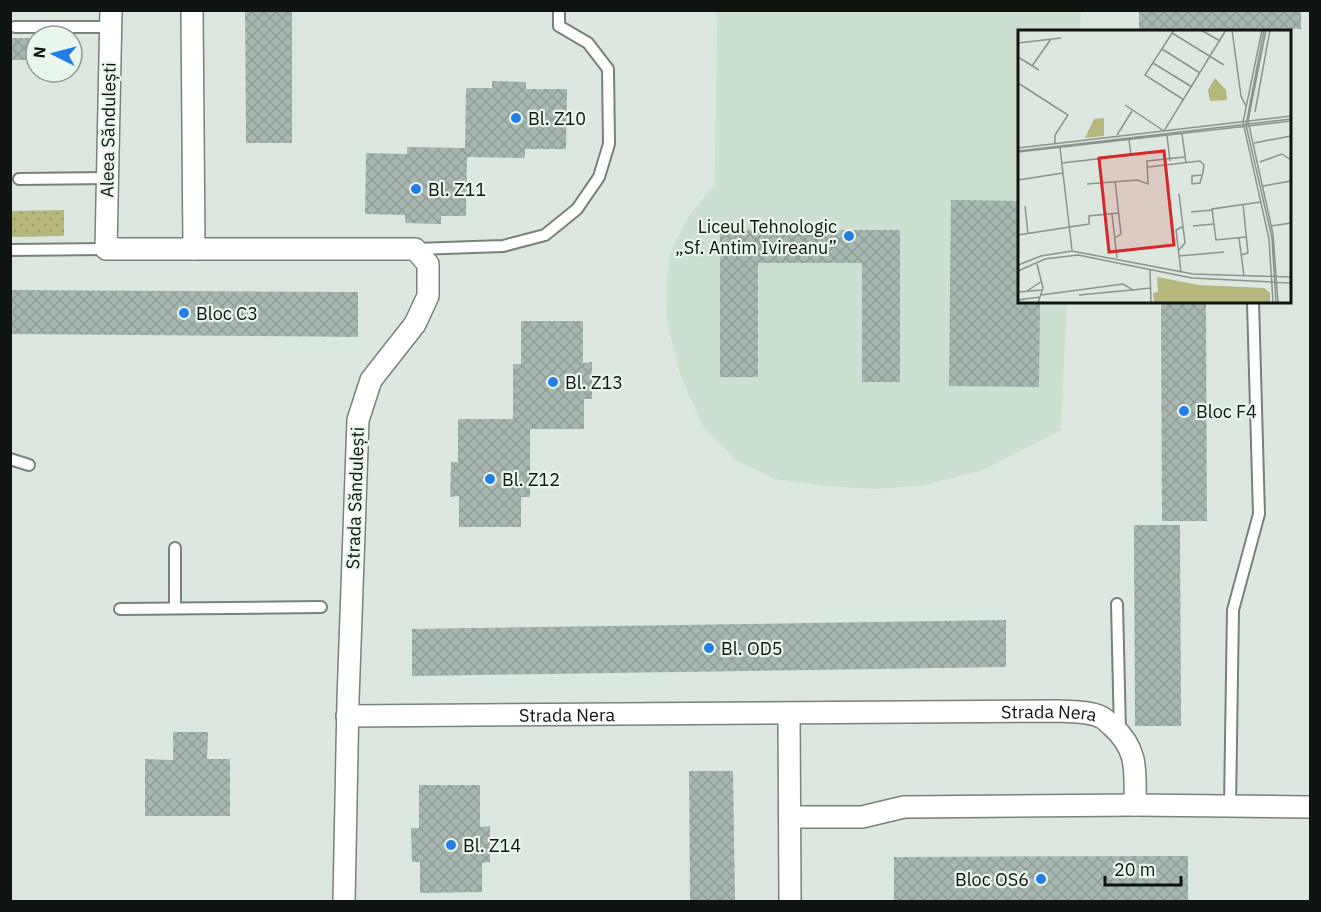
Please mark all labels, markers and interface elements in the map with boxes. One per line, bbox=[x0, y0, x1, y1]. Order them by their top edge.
north arrow bbox=[24, 24, 84, 84]
inset map bbox=[1018, 30, 1291, 303]
text: N bbox=[29, 46, 50, 59]
street label: Aleea Săndulești bbox=[95, 62, 121, 198]
place label: Bl. Z10 bbox=[528, 107, 586, 130]
marker: Bl. Z10 bbox=[509, 111, 523, 125]
place label: Bl. Z11 bbox=[428, 178, 486, 201]
marker: Bl. Z11 bbox=[409, 182, 423, 196]
place label: Liceul Tehnologic „Sf. Antim Ivireanu” bbox=[675, 215, 837, 259]
marker: Liceul Tehnologic „Sf. Antim Ivireanu” bbox=[842, 229, 856, 243]
place label: Bloc C3 bbox=[196, 302, 258, 325]
marker: Bloc C3 bbox=[177, 306, 191, 320]
place label: Bl. Z13 bbox=[565, 371, 623, 394]
marker: Bl. Z13 bbox=[546, 375, 560, 389]
place label: Bloc F4 bbox=[1196, 400, 1257, 423]
marker: Bloc F4 bbox=[1177, 404, 1191, 418]
street label: Strada Săndulești bbox=[341, 426, 369, 570]
place label: Bl. Z12 bbox=[502, 468, 560, 491]
marker: Bl. Z12 bbox=[483, 472, 497, 486]
place label: Bl. OD5 bbox=[721, 637, 783, 660]
marker: Bl. OD5 bbox=[702, 641, 716, 655]
street label: Strada Nera bbox=[1001, 700, 1100, 726]
street label: Strada Nera bbox=[519, 703, 615, 726]
place label: Bl. Z14 bbox=[463, 834, 521, 857]
marker: Bl. Z14 bbox=[444, 838, 458, 852]
scale bar bbox=[1105, 849, 1182, 887]
text: 20 m bbox=[1114, 858, 1156, 881]
place label: Bloc OS6 bbox=[955, 868, 1029, 891]
marker: Bloc OS6 bbox=[1034, 872, 1048, 886]

